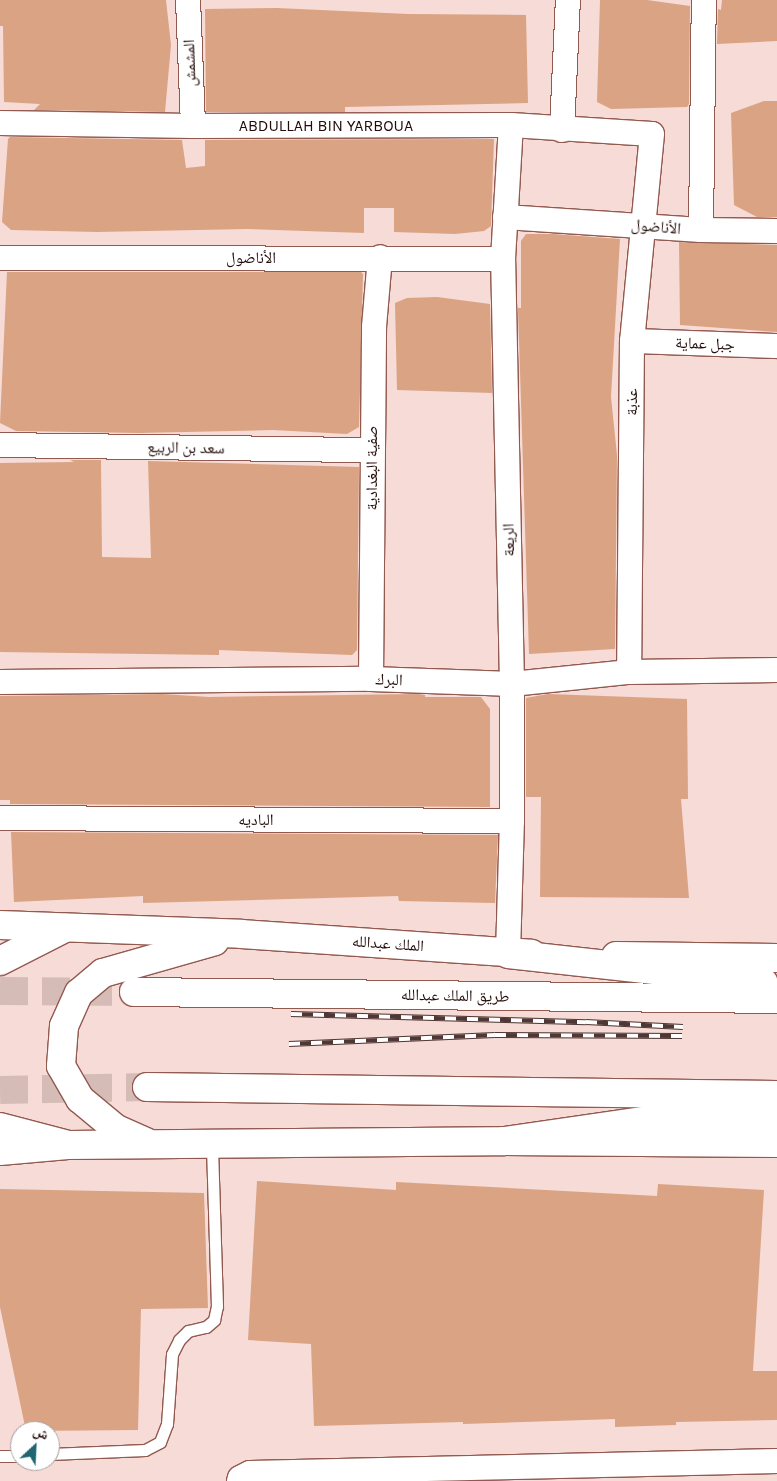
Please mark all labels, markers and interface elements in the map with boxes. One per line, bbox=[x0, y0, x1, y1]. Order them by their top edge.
street label: المشمش bbox=[180, 39, 200, 87]
street label: ABDULLAH BIN YARBOUA bbox=[239, 116, 413, 136]
street label: الأناضول bbox=[630, 215, 682, 239]
street label: الأناضول bbox=[226, 248, 276, 268]
street label: جبل عماية bbox=[675, 333, 735, 355]
street label: عذبة bbox=[622, 388, 642, 416]
street label: صفية البغدادية bbox=[362, 426, 382, 510]
street label: سعد بن الربيع bbox=[147, 438, 225, 458]
street label: الريعة bbox=[499, 523, 519, 557]
street label: البرك bbox=[375, 670, 403, 690]
street label: الباديه bbox=[238, 810, 274, 830]
street label: الملك عبدالله bbox=[351, 932, 425, 956]
street label: طريق الملك عبدالله bbox=[401, 985, 509, 1007]
north arrow bbox=[10, 1421, 60, 1471]
text: ش bbox=[31, 1422, 51, 1444]

